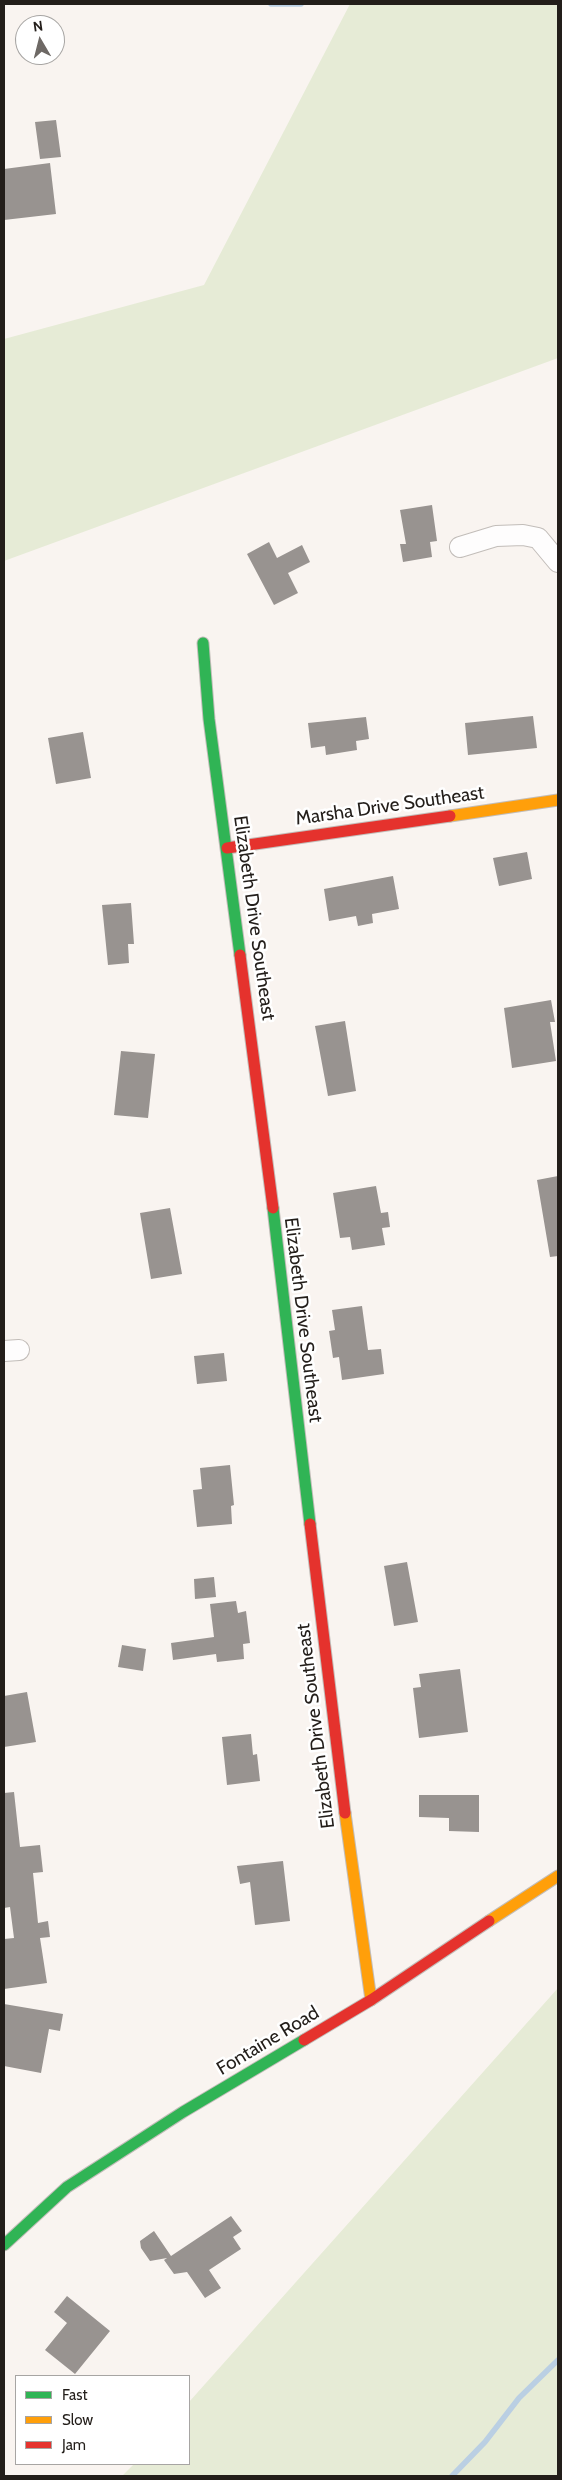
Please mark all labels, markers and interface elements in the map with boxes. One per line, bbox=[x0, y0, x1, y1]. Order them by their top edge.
north arrow bbox=[15, 15, 65, 65]
text: N bbox=[32, 17, 44, 36]
street label: Marsha Drive Southeast bbox=[294, 781, 486, 831]
street label: Elizabeth Drive Southeast bbox=[228, 814, 280, 1022]
street label: Elizabeth Drive Southeast bbox=[279, 1216, 327, 1424]
street label: Elizabeth Drive Southeast bbox=[292, 1622, 340, 1830]
street label: Fontaine Road bbox=[213, 2002, 323, 2080]
legend bbox=[15, 2375, 190, 2465]
text: Fast bbox=[62, 2386, 87, 2404]
text: Slow bbox=[62, 2411, 93, 2429]
text: Jam bbox=[62, 2436, 86, 2454]

